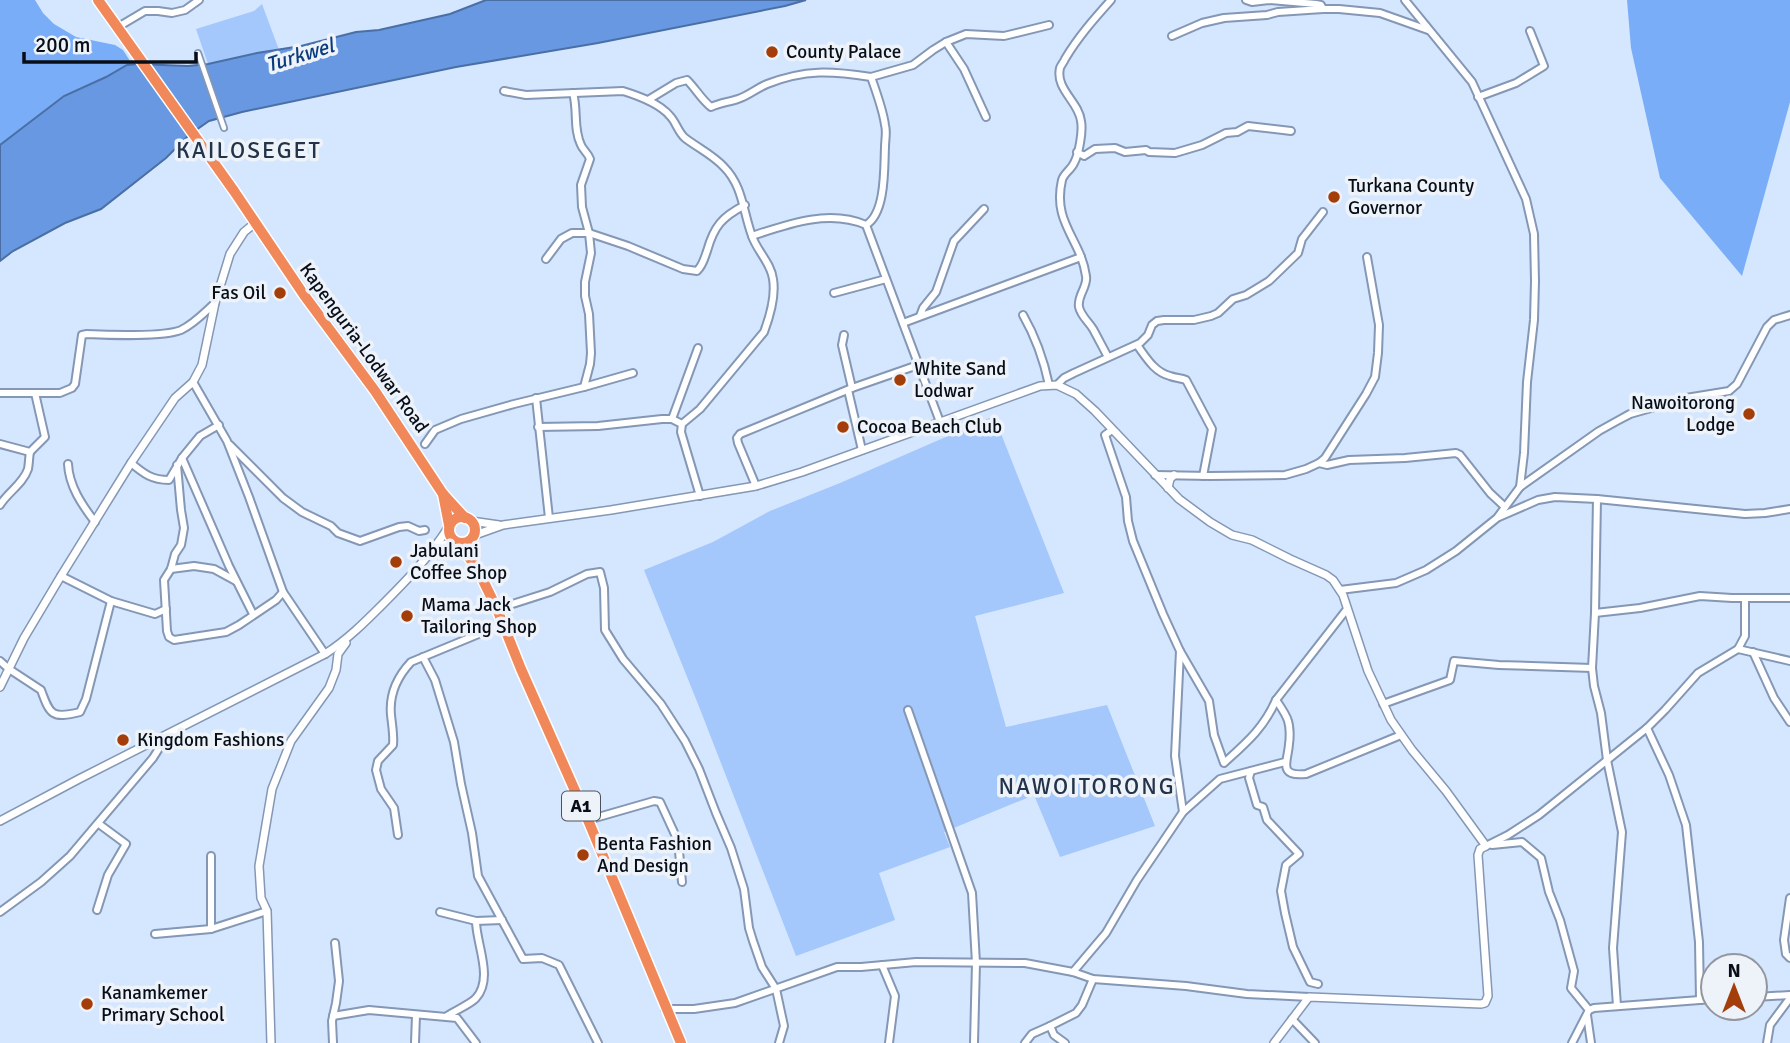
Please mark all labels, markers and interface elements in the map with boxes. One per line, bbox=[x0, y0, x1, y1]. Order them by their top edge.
scale bar bbox=[24, 21, 196, 65]
text: 200 m bbox=[35, 32, 90, 58]
water label: Turkwel bbox=[263, 32, 339, 78]
place label: County Palace bbox=[786, 40, 901, 64]
marker: County Palace bbox=[764, 44, 780, 60]
district label: KAILOSEGET bbox=[176, 136, 322, 165]
place label: Turkana County Governor bbox=[1348, 174, 1474, 220]
marker: Turkana County Governor bbox=[1326, 189, 1342, 205]
street label: Kapenguria-Lodwar Road bbox=[294, 258, 434, 438]
place label: Fas Oil bbox=[211, 281, 266, 305]
marker: Fas Oil bbox=[272, 285, 288, 301]
place label: White Sand Lodwar bbox=[914, 357, 1006, 403]
marker: White Sand Lodwar bbox=[892, 372, 908, 388]
place label: Nawoitorong Lodge bbox=[1631, 391, 1735, 437]
marker: Nawoitorong Lodge bbox=[1741, 406, 1757, 422]
place label: Cocoa Beach Club bbox=[857, 415, 1002, 439]
marker: Cocoa Beach Club bbox=[835, 419, 851, 435]
place label: Jabulani Coffee Shop bbox=[410, 539, 507, 585]
marker: Jabulani Coffee Shop bbox=[388, 554, 404, 570]
place label: Mama Jack Tailoring Shop bbox=[421, 593, 537, 639]
marker: Mama Jack Tailoring Shop bbox=[399, 608, 415, 624]
place label: Kingdom Fashions bbox=[137, 728, 284, 752]
marker: Kingdom Fashions bbox=[115, 732, 131, 748]
district label: NAWOITORONG bbox=[998, 772, 1176, 801]
road number: A1 bbox=[562, 792, 600, 820]
place label: Benta Fashion And Design bbox=[597, 832, 712, 878]
marker: Benta Fashion And Design bbox=[575, 847, 591, 863]
north arrow bbox=[1699, 952, 1769, 1022]
text: N bbox=[1727, 959, 1741, 983]
place label: Kanamkemer Primary School bbox=[101, 981, 224, 1027]
marker: Kanamkemer Primary School bbox=[79, 996, 95, 1012]

